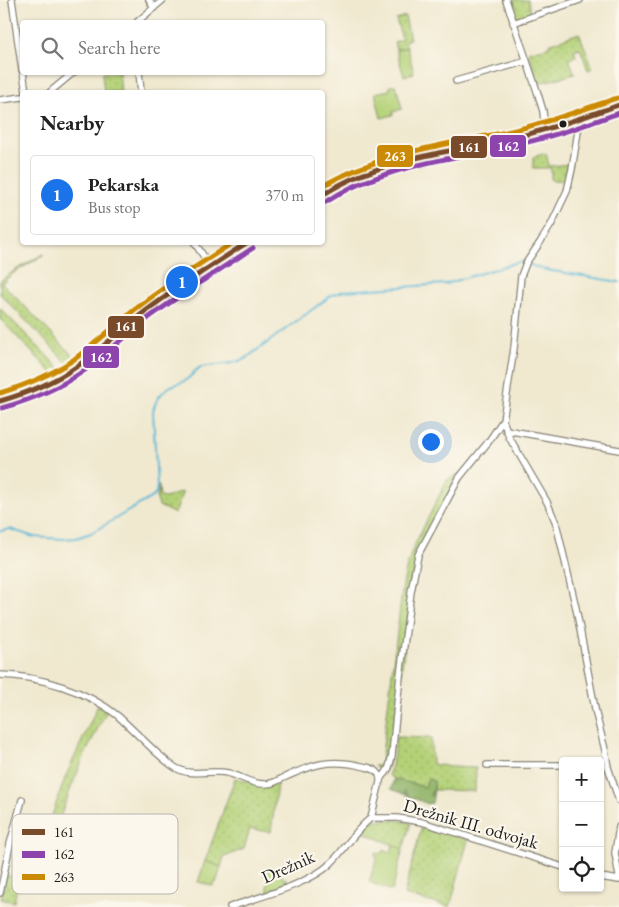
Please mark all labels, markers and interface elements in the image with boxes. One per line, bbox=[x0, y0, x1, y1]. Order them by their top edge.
search box bbox=[20, 20, 325, 75]
icon: search bbox=[38, 34, 66, 62]
text: Search here bbox=[78, 35, 160, 60]
text: Nearby bbox=[40, 109, 104, 136]
unlabelled marker bbox=[558, 119, 568, 129]
line badge: 162 bbox=[489, 134, 527, 158]
line badge: 161 bbox=[450, 135, 488, 159]
text: 162 bbox=[497, 137, 520, 155]
text: 161 bbox=[458, 138, 480, 156]
line badge: 263 bbox=[376, 144, 414, 168]
text: 263 bbox=[384, 147, 406, 165]
text: Pekarska bbox=[88, 172, 159, 197]
text: 1 bbox=[53, 185, 61, 206]
text: 370 m bbox=[265, 185, 304, 206]
text: Bus stop bbox=[88, 197, 141, 218]
pin: 1 bbox=[166, 263, 198, 301]
line badge: 161 bbox=[107, 315, 145, 339]
text: 161 bbox=[115, 317, 137, 335]
line badge: 162 bbox=[82, 345, 120, 369]
text: 162 bbox=[90, 348, 113, 366]
your location bbox=[418, 429, 444, 455]
map controls bbox=[559, 757, 604, 892]
button: + bbox=[559, 757, 604, 802]
street label: Drežnik III. odvojak bbox=[401, 793, 542, 854]
button: − bbox=[559, 802, 604, 847]
legend bbox=[12, 814, 178, 894]
text: 161 bbox=[54, 823, 74, 841]
street label: Drežnik bbox=[258, 844, 318, 888]
text: 162 bbox=[54, 845, 74, 863]
button: locate bbox=[559, 847, 604, 892]
text: 263 bbox=[54, 868, 74, 886]

